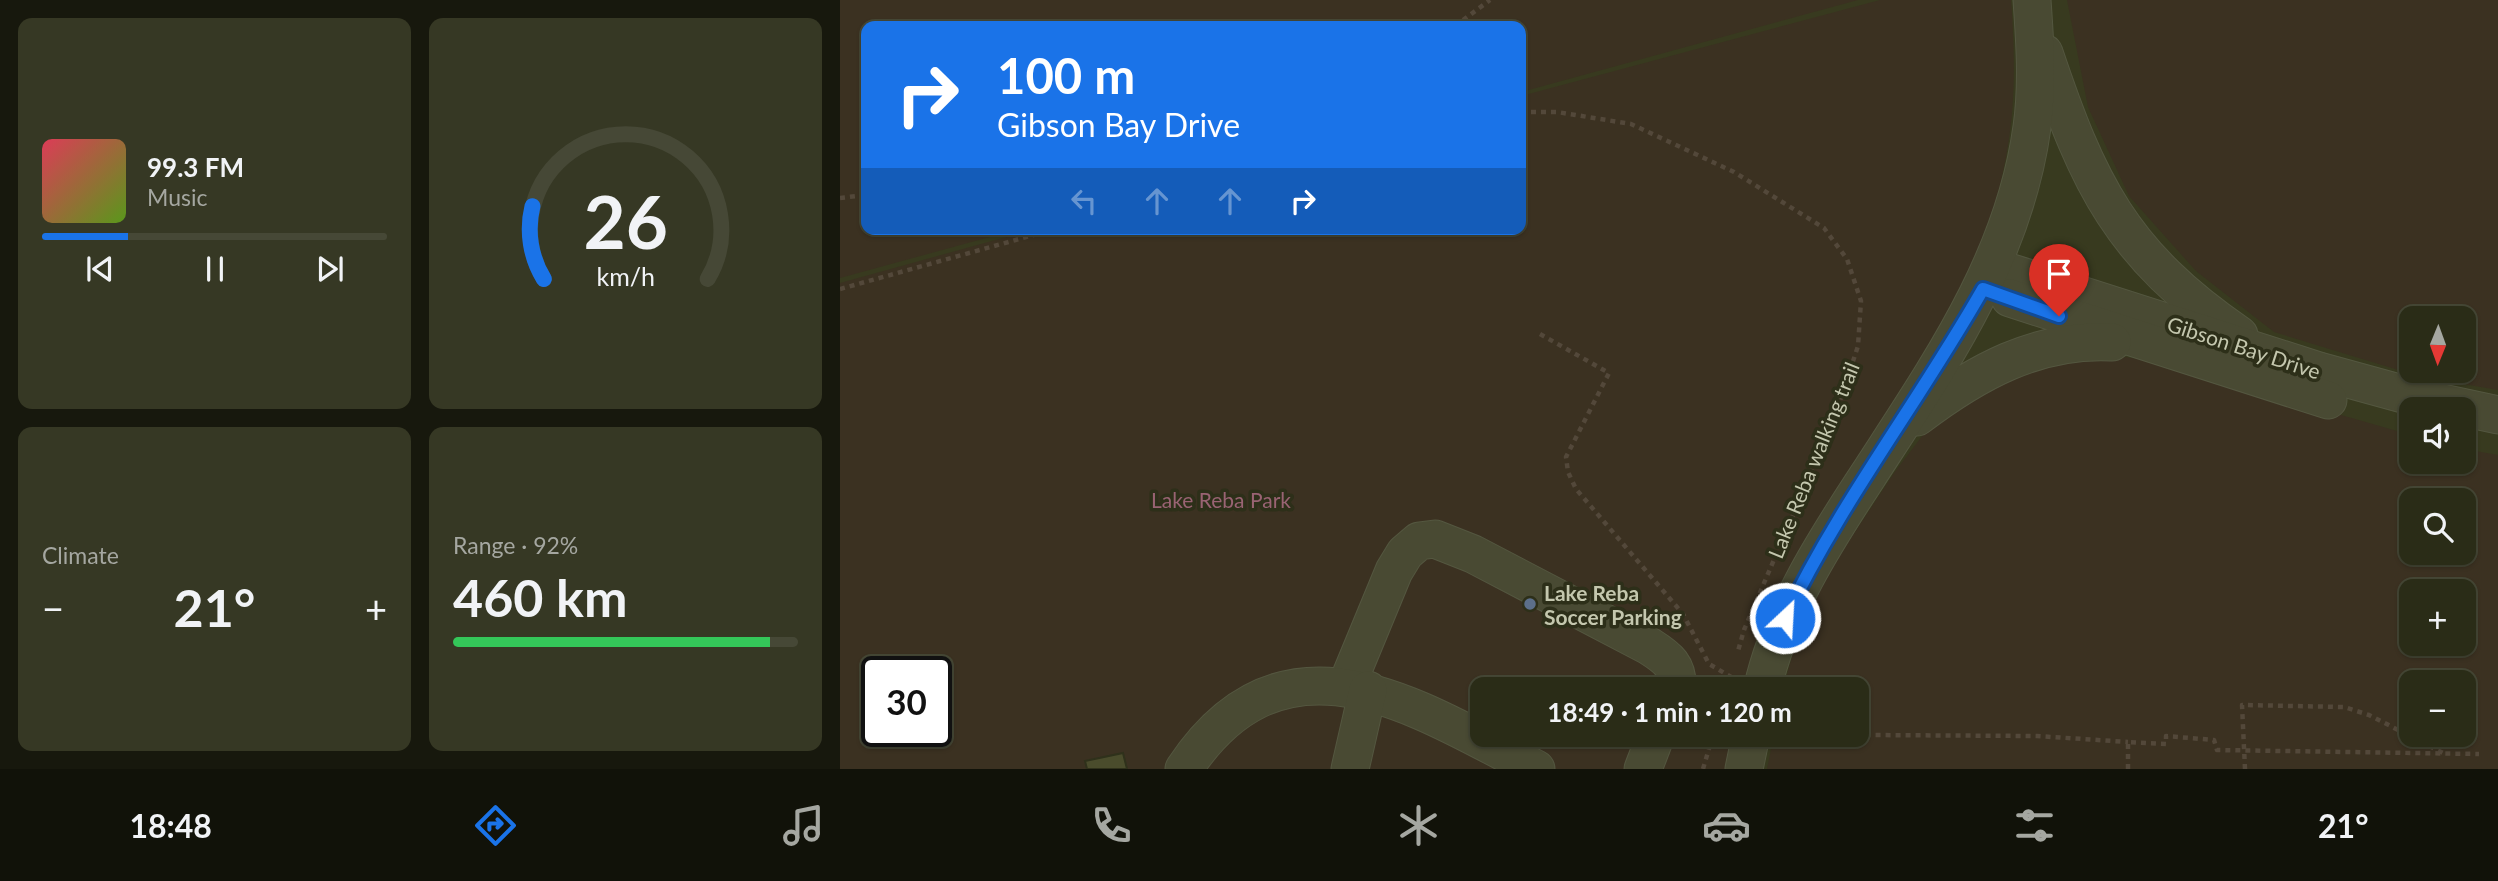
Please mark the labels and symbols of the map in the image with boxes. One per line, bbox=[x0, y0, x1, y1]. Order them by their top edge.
pin bbox=[2029, 244, 2089, 316]
north arrow bbox=[2399, 306, 2476, 383]
street label: Gibson Bay Drive bbox=[2164, 310, 2324, 384]
street label: Lake Reba walking trail bbox=[1762, 358, 1864, 562]
park label: Lake Reba Park bbox=[1151, 487, 1291, 512]
place label: Lake Reba Soccer Parking bbox=[1544, 580, 1682, 629]
position arrow bbox=[1748, 581, 1822, 655]
marker: Lake Reba Soccer Parking bbox=[1522, 596, 1538, 612]
speed limit sign: 30 bbox=[861, 656, 952, 747]

